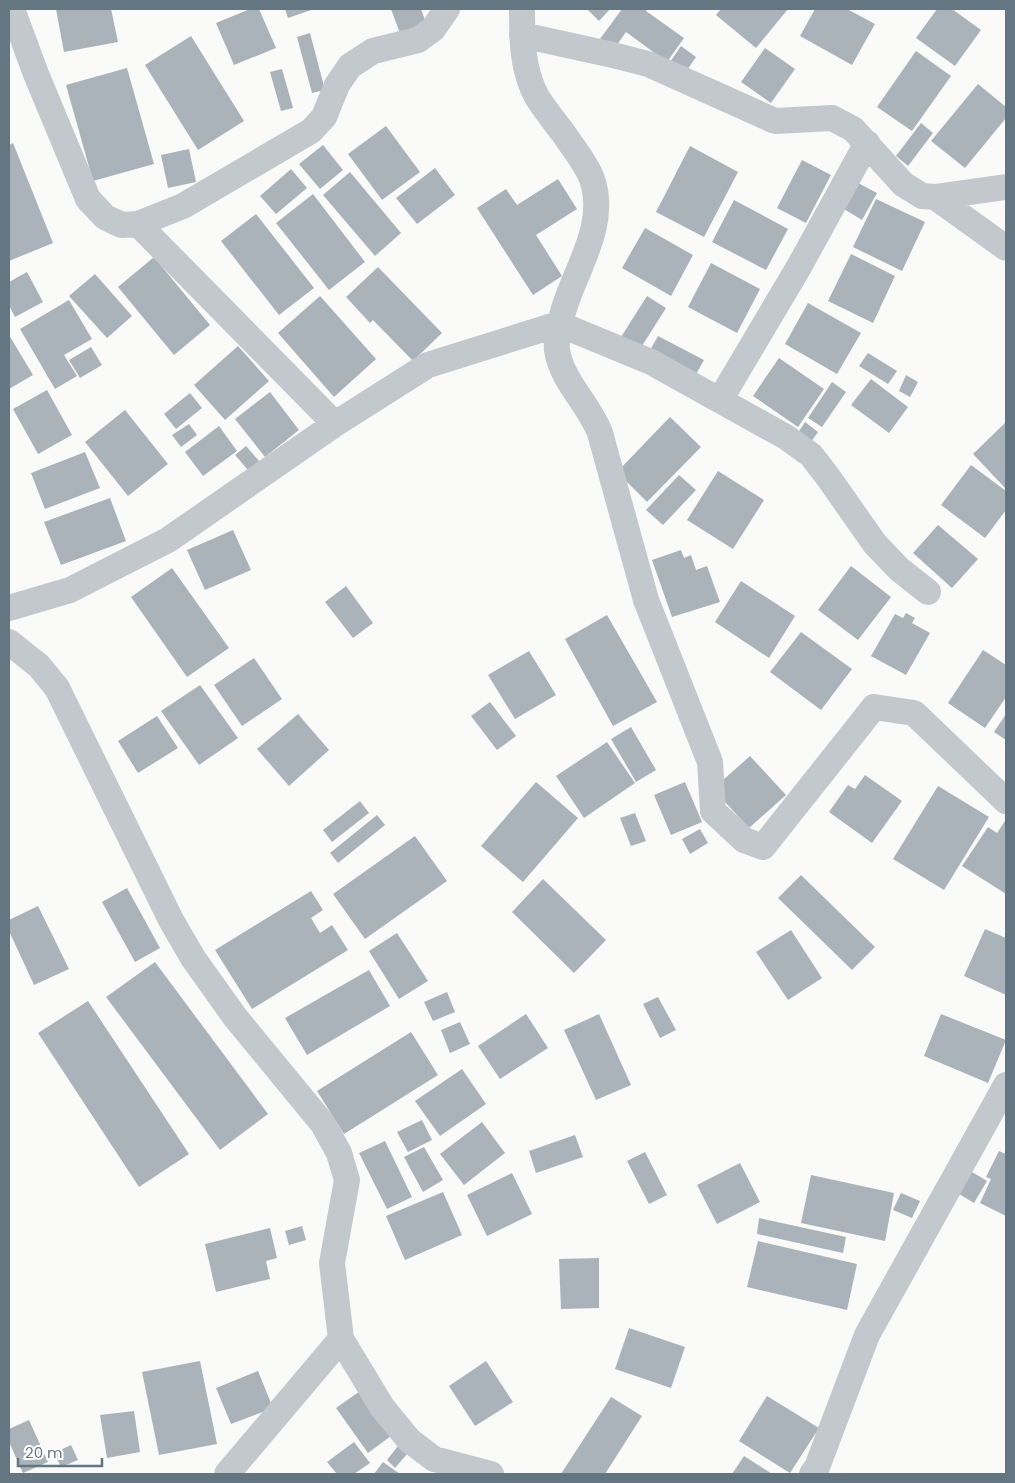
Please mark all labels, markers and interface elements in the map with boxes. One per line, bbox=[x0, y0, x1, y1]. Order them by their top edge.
scale bar bbox=[18, 1436, 101, 1468]
text: 20 m bbox=[25, 1442, 63, 1463]

